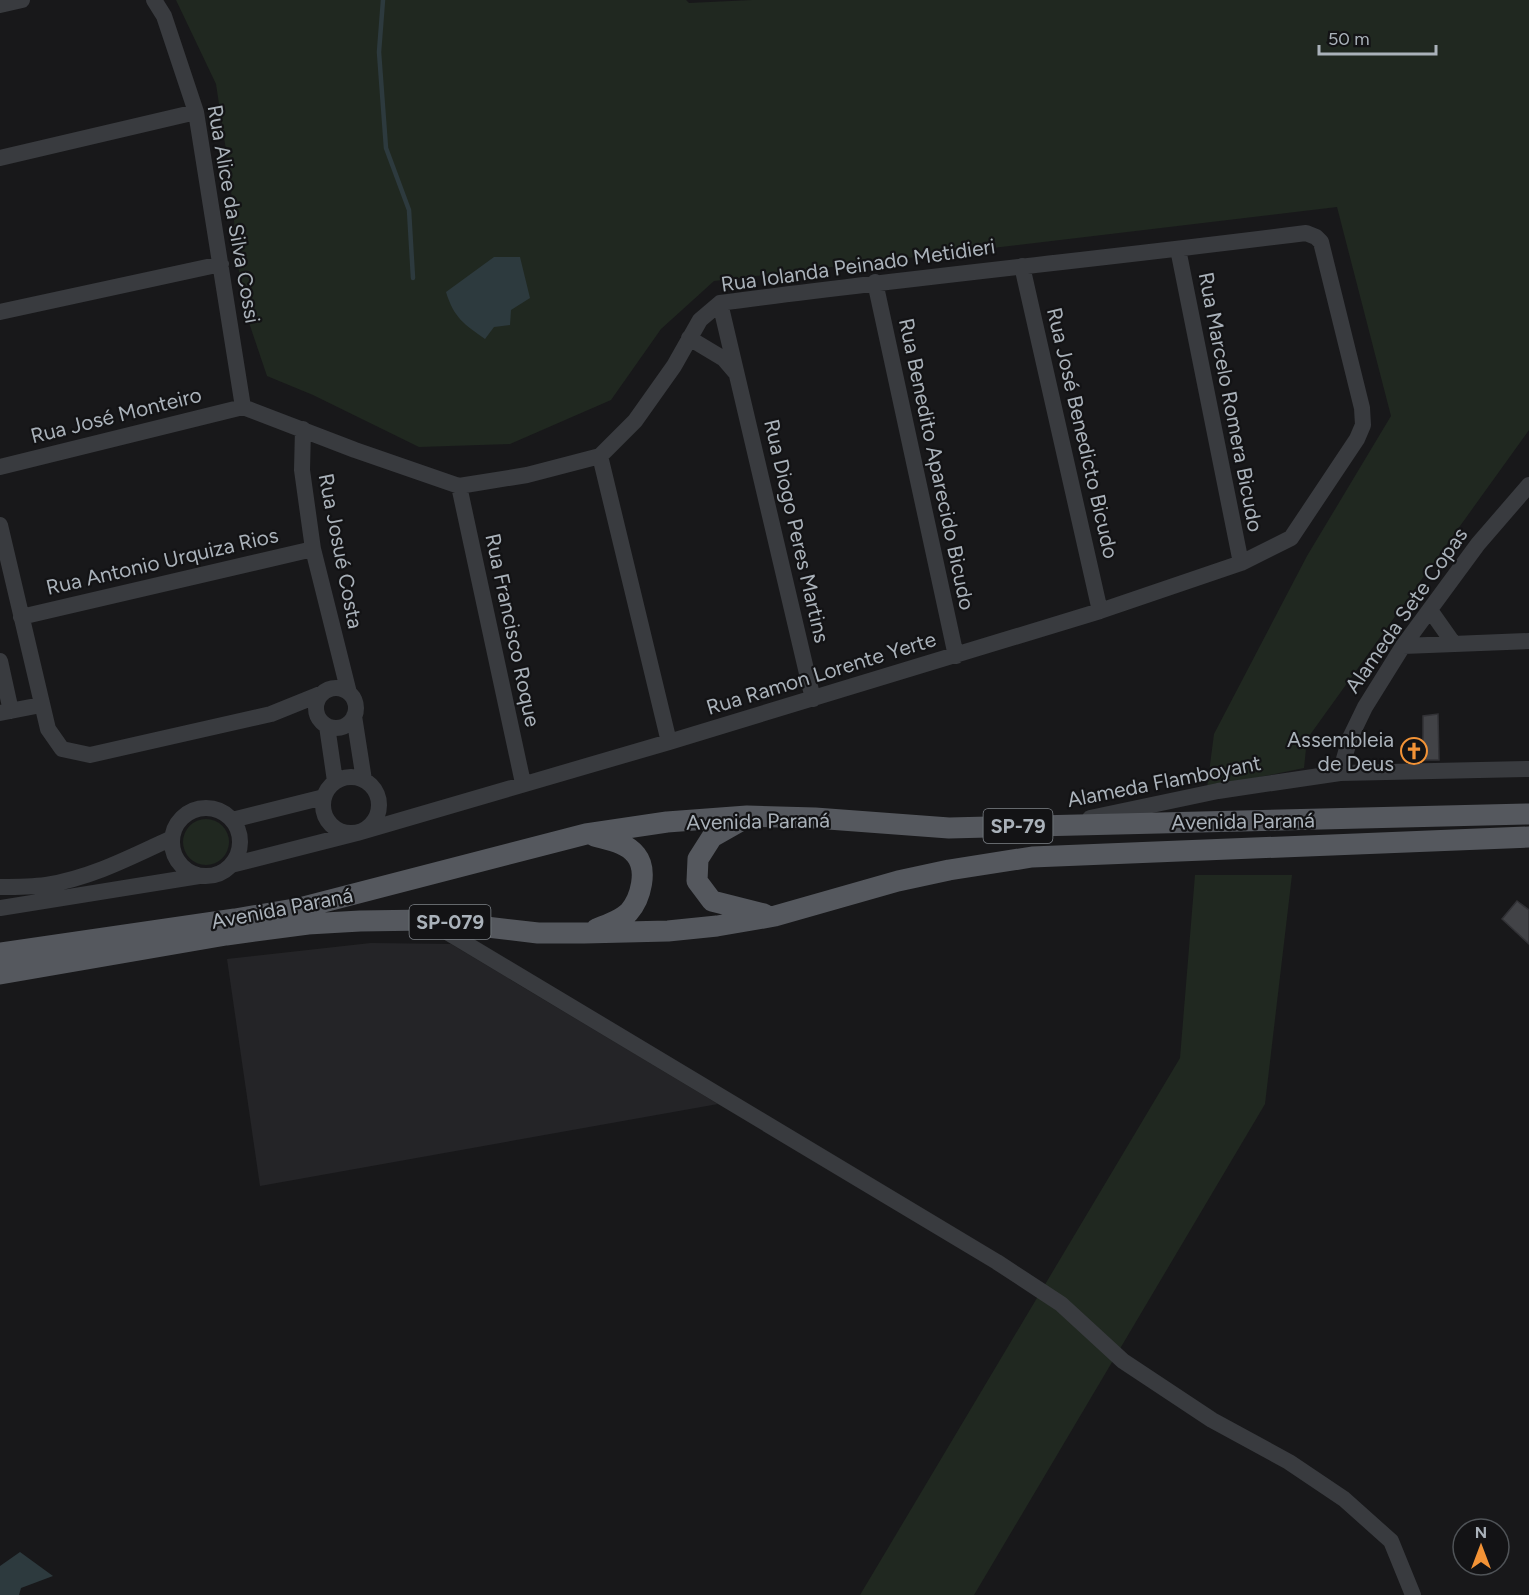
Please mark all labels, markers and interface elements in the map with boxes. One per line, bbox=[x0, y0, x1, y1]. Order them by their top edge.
scale bar bbox=[1319, 18, 1436, 56]
text: 50 m bbox=[1328, 28, 1370, 50]
street label: Rua Alice da Silva Cossi bbox=[202, 103, 266, 325]
street label: Rua Iolanda Peinado Metidieri bbox=[719, 233, 997, 297]
street label: Rua Marcelo Romera Bicudo bbox=[1194, 270, 1268, 534]
street label: Rua José Benedicto Bicudo bbox=[1042, 305, 1124, 561]
street label: Rua Benedito Aparecido Bicudo bbox=[894, 316, 980, 612]
street label: Rua José Monteiro bbox=[28, 382, 204, 448]
street label: Rua Diogo Peres Martins bbox=[759, 417, 835, 645]
street label: Rua Josué Costa bbox=[314, 471, 368, 631]
street label: Rua Antonio Urquiza Rios bbox=[43, 522, 281, 600]
street label: Alameda Sete Copas bbox=[1339, 522, 1473, 698]
street label: Rua Francisco Roque bbox=[480, 531, 546, 729]
street label: Rua Ramon Lorente Yerte bbox=[703, 626, 939, 720]
place label: Assembleia de Deus bbox=[1287, 727, 1394, 776]
church icon: Assembleia de Deus bbox=[1399, 736, 1429, 766]
street label: Alameda Flamboyant bbox=[1065, 750, 1263, 812]
street label: Avenida Paraná bbox=[686, 807, 830, 835]
street label: Avenida Paraná bbox=[1171, 807, 1315, 835]
road number: SP-79 bbox=[984, 809, 1052, 843]
street label: Avenida Paraná bbox=[209, 882, 355, 934]
road number: SP-079 bbox=[410, 905, 490, 939]
north arrow bbox=[1451, 1517, 1511, 1577]
text: N bbox=[1475, 1523, 1487, 1542]

